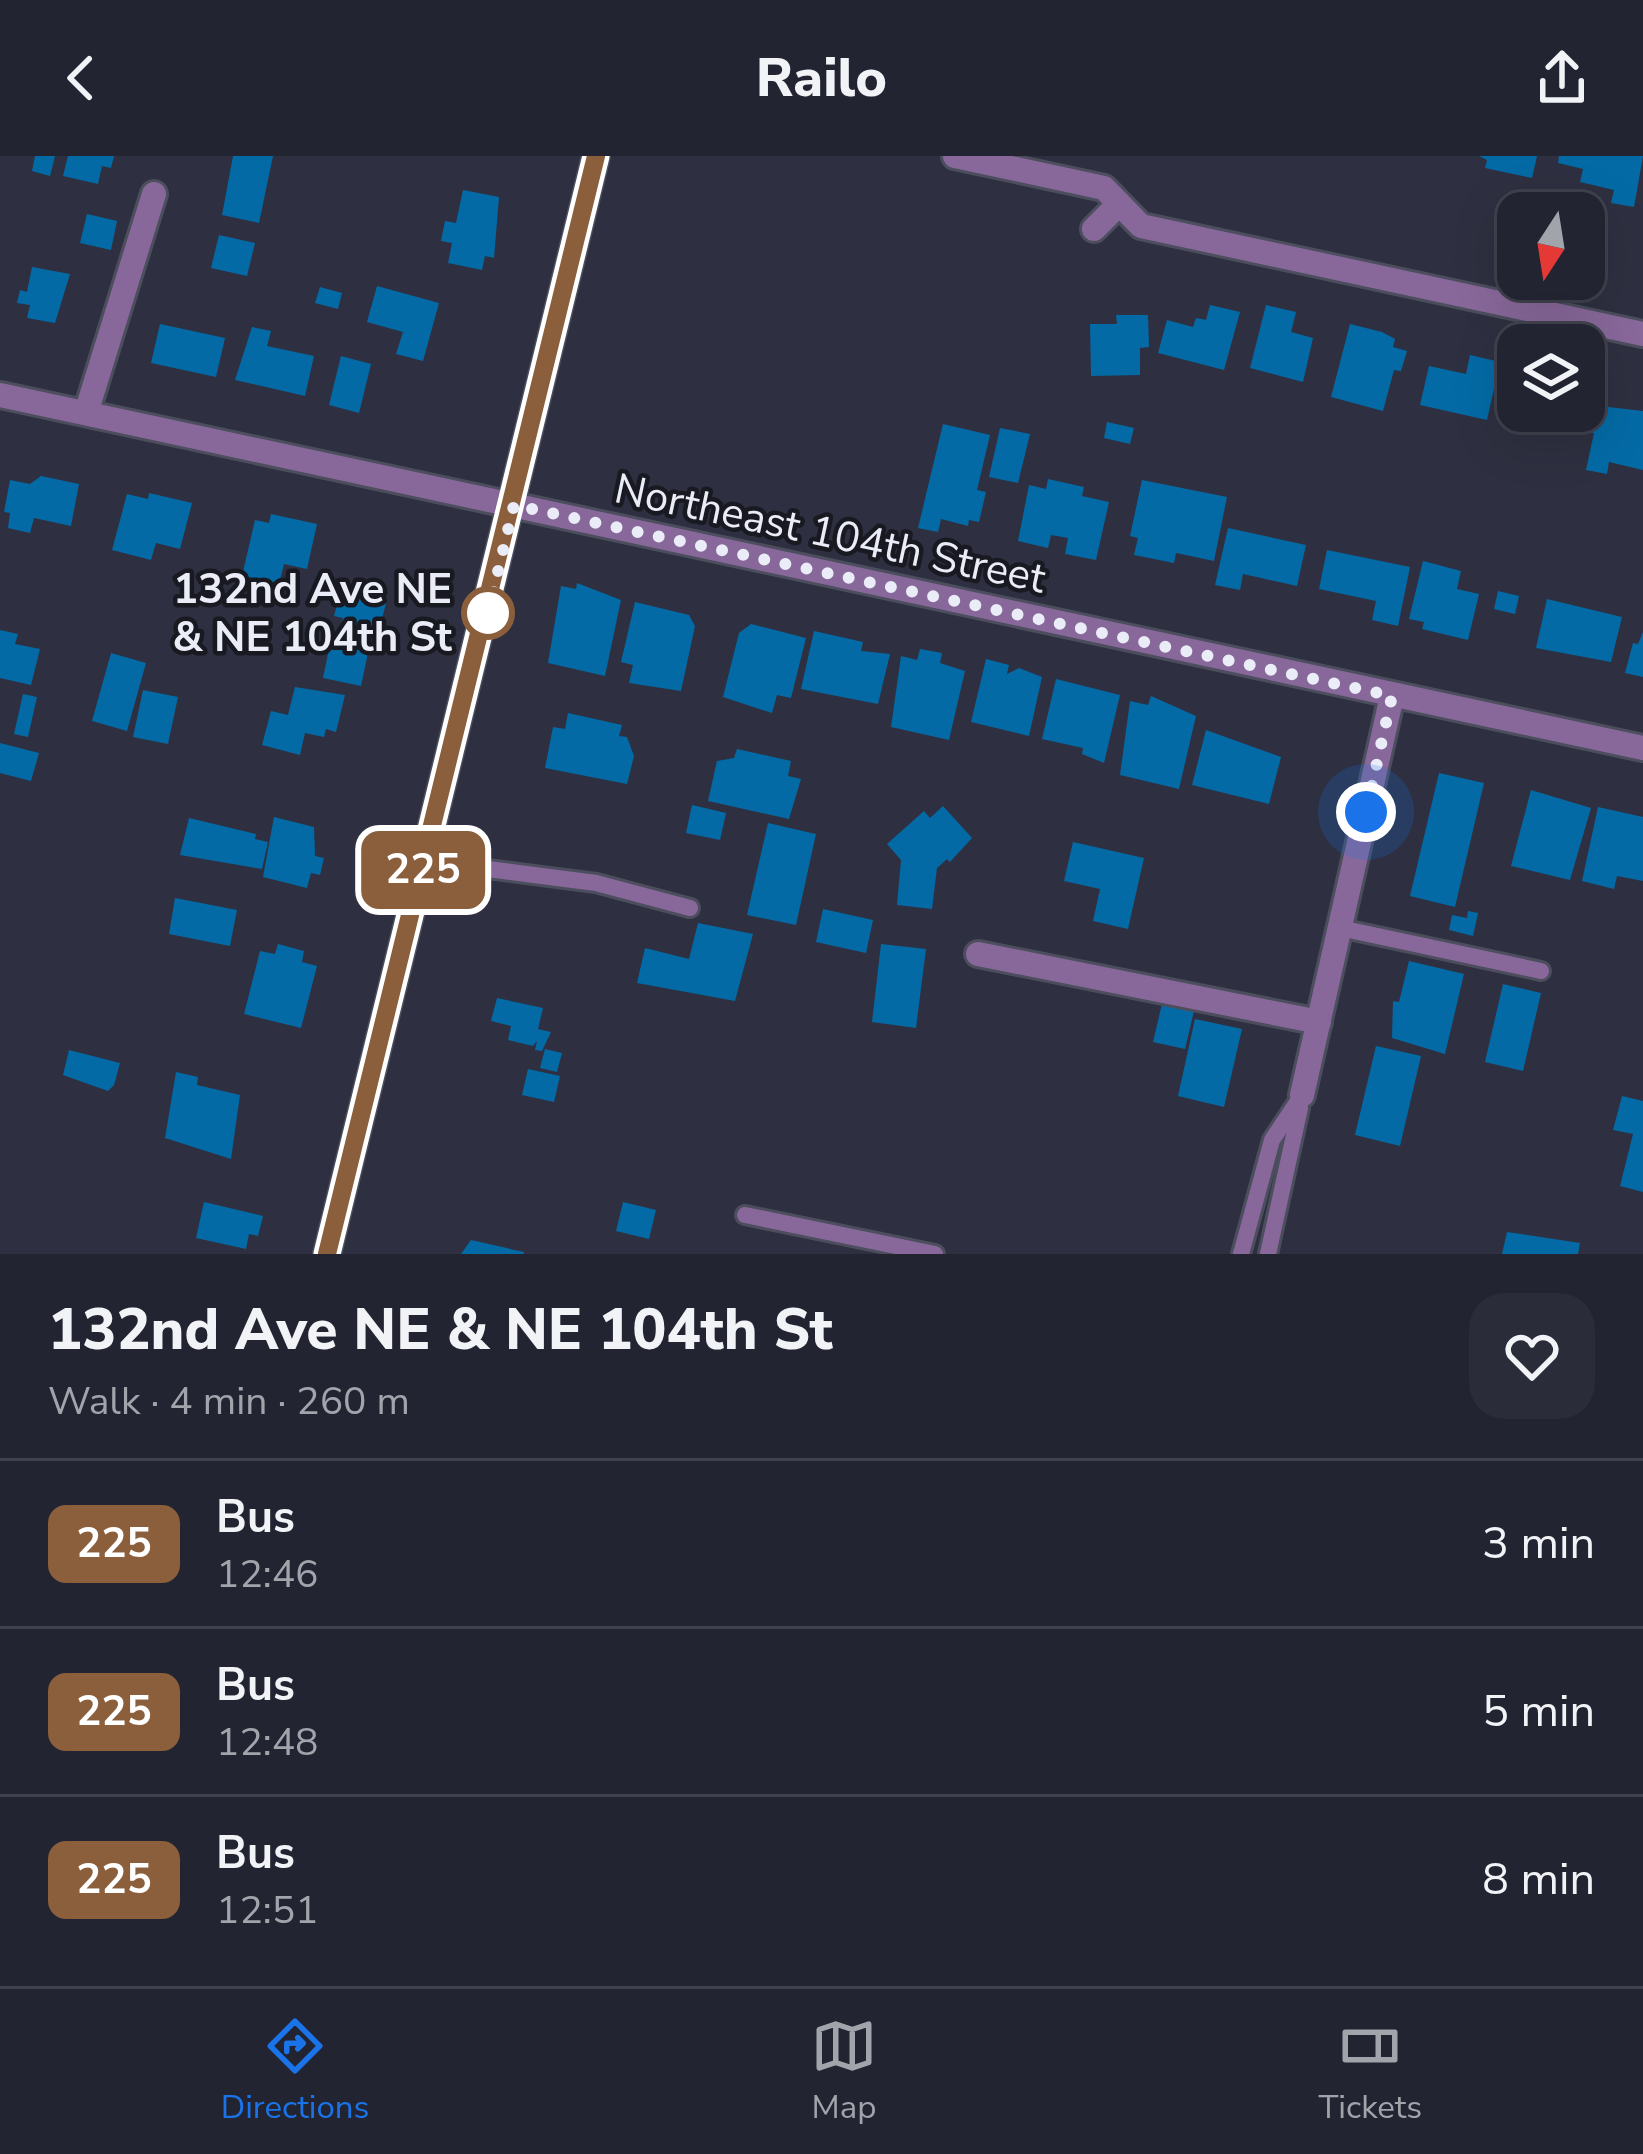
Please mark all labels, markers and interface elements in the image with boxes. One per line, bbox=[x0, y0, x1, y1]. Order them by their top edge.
text: Railo bbox=[756, 41, 887, 115]
icon: back bbox=[48, 45, 114, 111]
icon: share bbox=[1529, 45, 1595, 111]
north arrow bbox=[1497, 192, 1605, 300]
map controls bbox=[1497, 192, 1605, 432]
button: layers bbox=[1497, 324, 1605, 432]
street label: Northeast 104th Street bbox=[609, 461, 1051, 608]
place label: 132nd Ave NE & NE 104th St bbox=[172, 561, 453, 666]
marker: 132nd Ave NE & NE 104th St bbox=[463, 588, 513, 638]
your location bbox=[1336, 782, 1396, 842]
line badge: 225 bbox=[354, 831, 492, 909]
text: 225 bbox=[385, 841, 461, 898]
text: 132nd Ave NE & NE 104th St bbox=[48, 1291, 833, 1369]
button: heart bbox=[1469, 1293, 1595, 1419]
text: Walk · 4 min · 260 m bbox=[48, 1375, 410, 1428]
text: Bus bbox=[216, 1487, 295, 1548]
text: 3 min bbox=[1482, 1513, 1595, 1574]
text: 225 bbox=[76, 1515, 152, 1572]
text: 12:46 bbox=[216, 1548, 319, 1601]
text: Bus bbox=[216, 1655, 295, 1716]
text: 5 min bbox=[1482, 1681, 1595, 1742]
text: 225 bbox=[76, 1683, 152, 1740]
text: 12:48 bbox=[216, 1716, 319, 1769]
text: Bus bbox=[216, 1823, 295, 1884]
text: 8 min bbox=[1482, 1849, 1595, 1910]
text: 225 bbox=[76, 1851, 152, 1908]
text: 12:51 bbox=[216, 1884, 319, 1937]
tab: Directions bbox=[221, 2013, 369, 2130]
tab: Map bbox=[811, 2013, 877, 2130]
tab: Tickets bbox=[1318, 2013, 1422, 2130]

